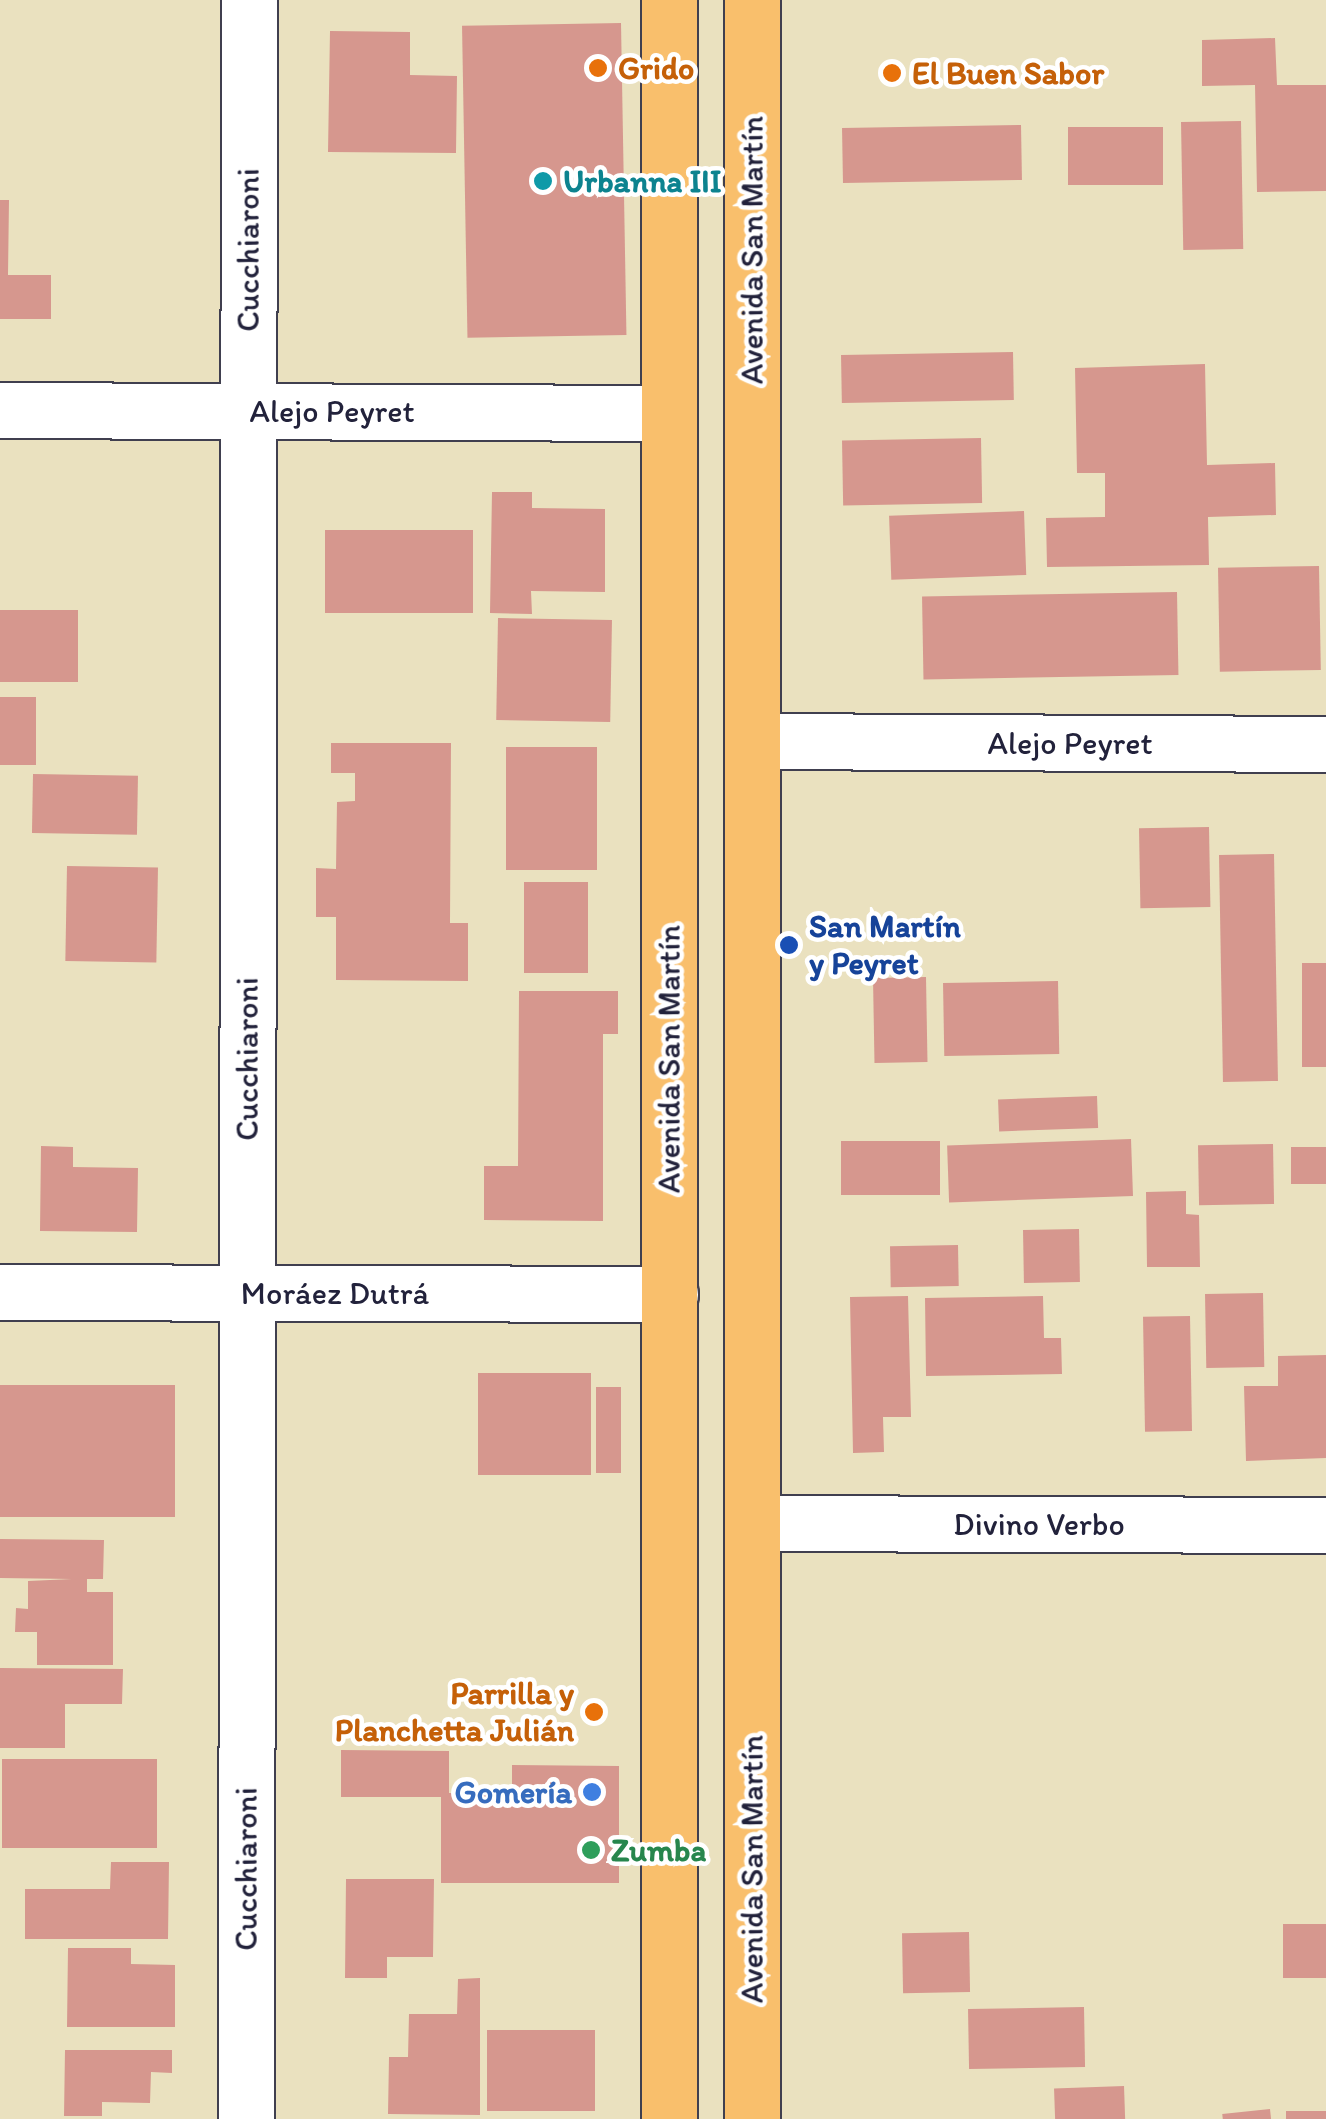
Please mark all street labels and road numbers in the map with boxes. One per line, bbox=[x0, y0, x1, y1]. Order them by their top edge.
street label: Avenida San Martín bbox=[733, 115, 771, 385]
street label: Cucchiaroni bbox=[229, 168, 267, 332]
street label: Alejo Peyret bbox=[250, 392, 414, 430]
street label: Alejo Peyret bbox=[988, 724, 1152, 762]
street label: Avenida San Martín bbox=[650, 924, 688, 1194]
street label: Cucchiaroni bbox=[228, 977, 266, 1141]
street label: Moráez Dutrá bbox=[241, 1274, 429, 1312]
street label: Divino Verbo bbox=[953, 1505, 1125, 1543]
street label: Avenida San Martín bbox=[733, 1734, 771, 2004]
street label: Cucchiaroni bbox=[227, 1787, 265, 1951]

